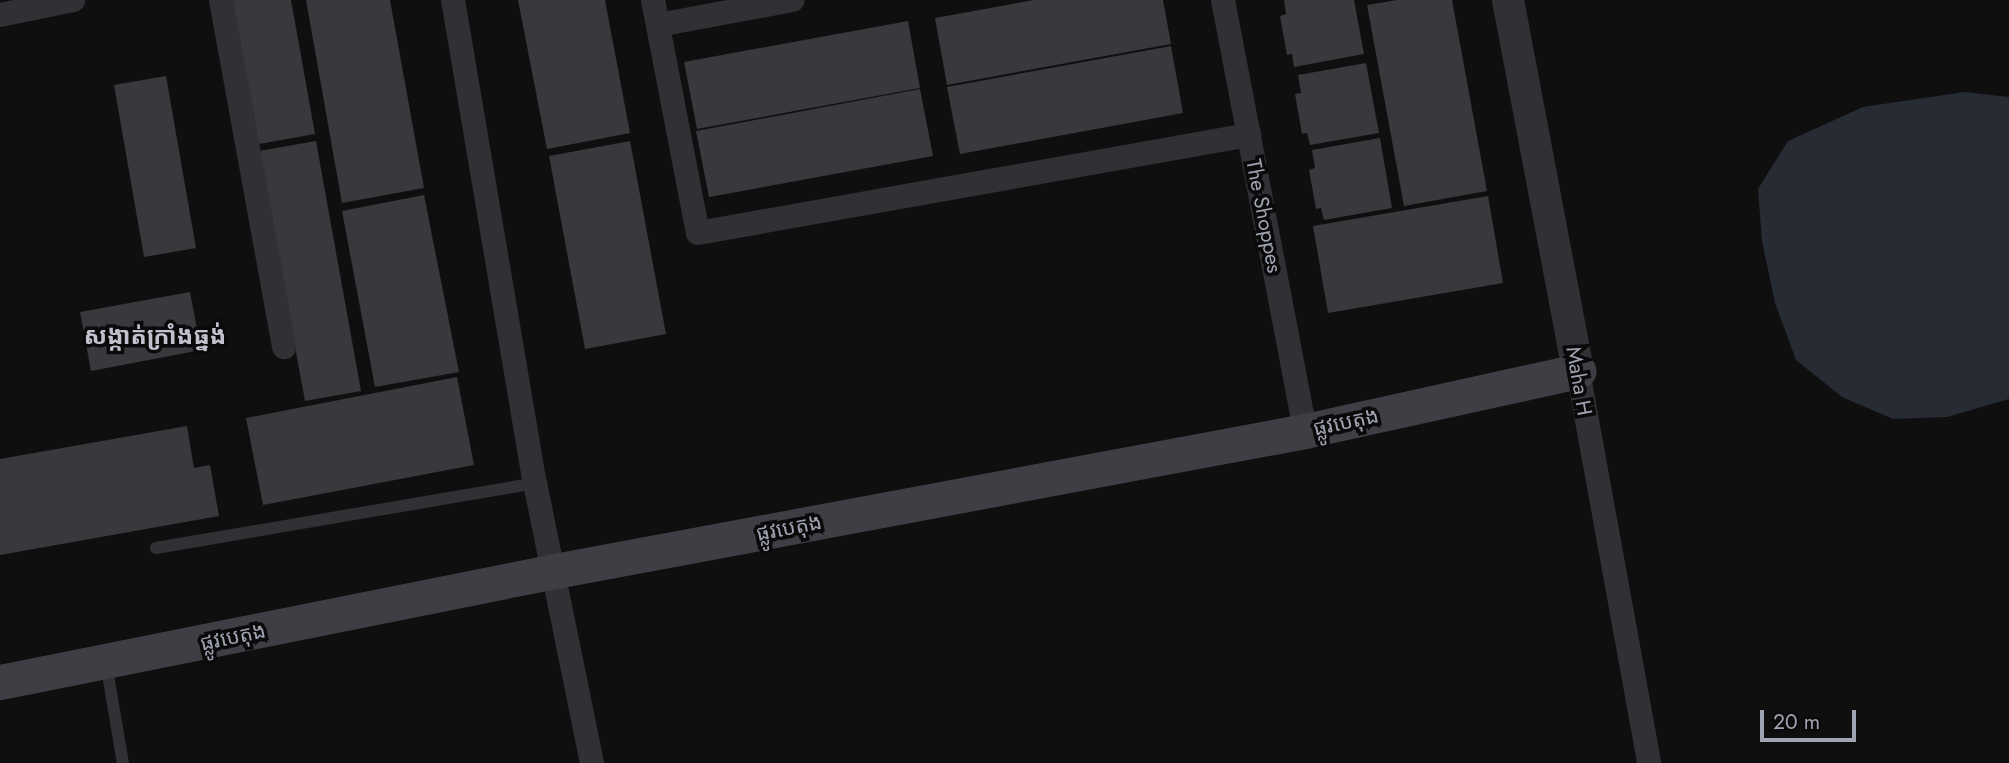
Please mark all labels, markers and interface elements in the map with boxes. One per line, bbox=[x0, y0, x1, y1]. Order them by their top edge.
street label: The Shoppes bbox=[1241, 157, 1287, 275]
district label: សង្កាត់ក្រាំងធ្នង់ bbox=[84, 322, 226, 350]
street label: Maha H bbox=[1561, 345, 1597, 417]
street label: ផ្លូវបេតុង bbox=[1311, 403, 1381, 441]
street label: ផ្លូវបេតុង bbox=[754, 509, 824, 547]
street label: ផ្លូវបេតុង bbox=[198, 618, 268, 656]
scale bar bbox=[1764, 696, 1860, 740]
text: 20 m bbox=[1773, 707, 1820, 737]

